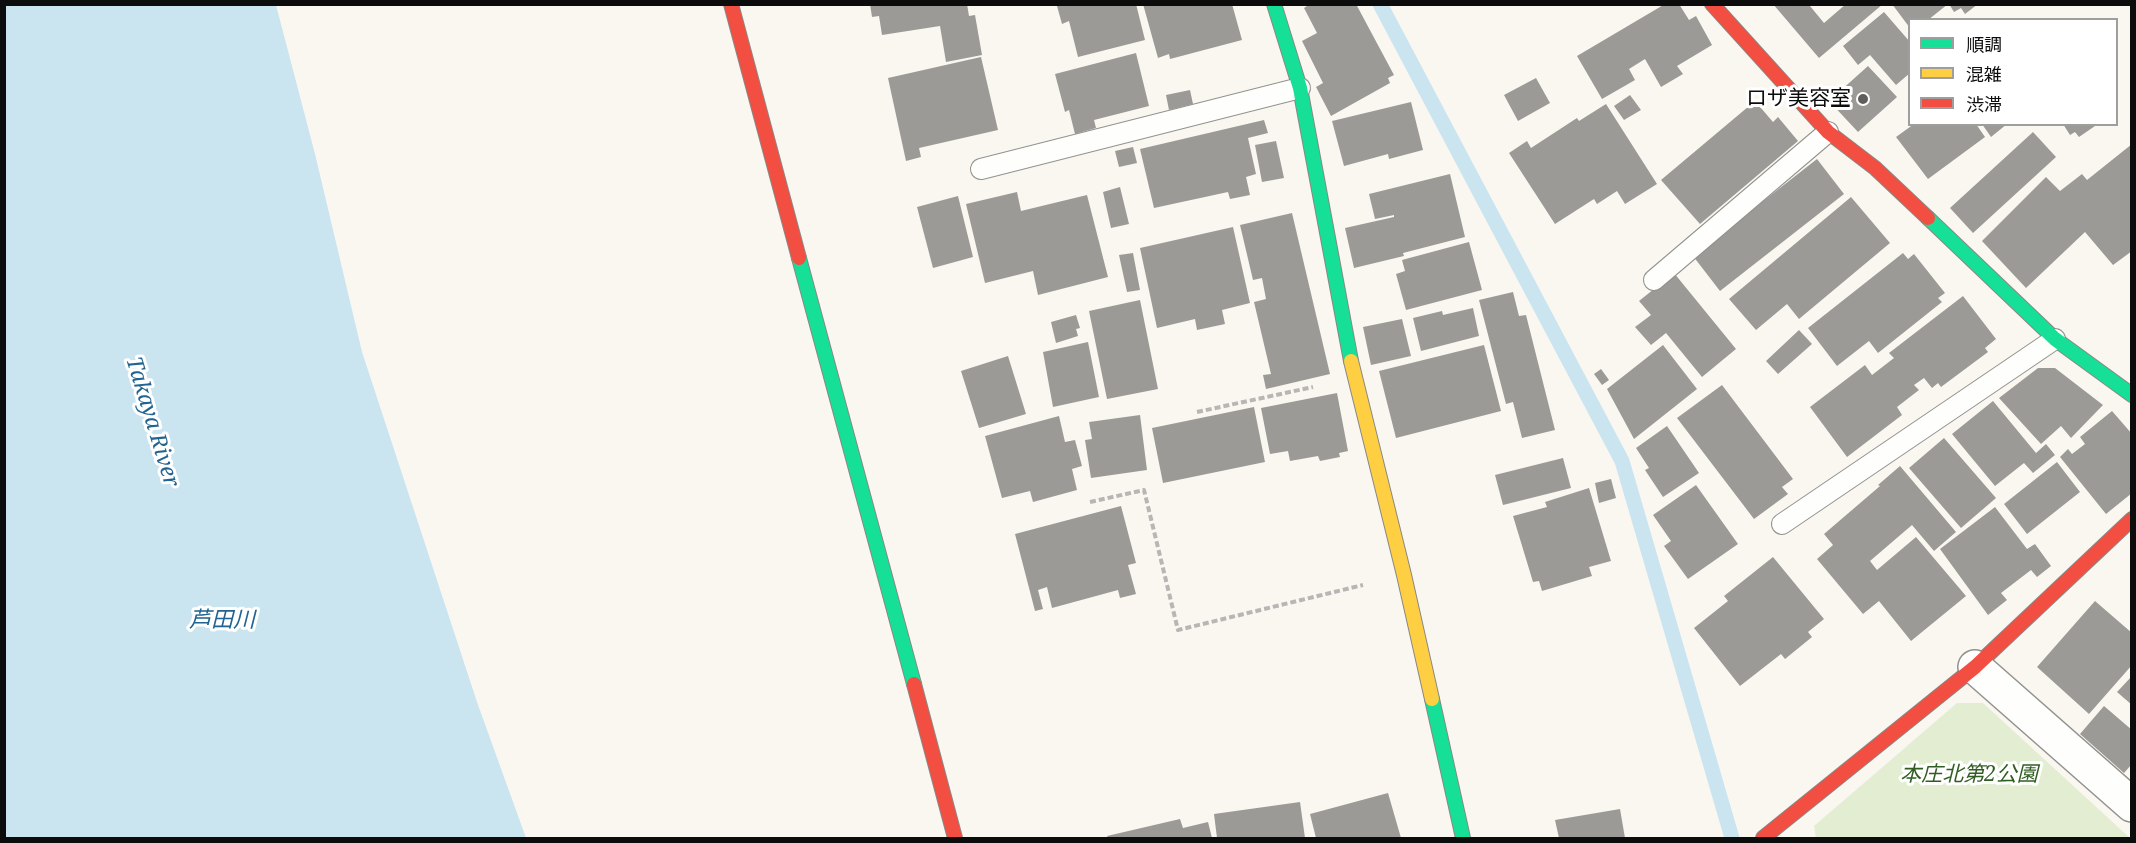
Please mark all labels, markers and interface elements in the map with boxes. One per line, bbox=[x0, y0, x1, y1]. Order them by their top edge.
legend bbox=[1908, 18, 2118, 126]
text: 順調 bbox=[1966, 32, 2002, 56]
text: 混雑 bbox=[1966, 62, 2002, 86]
place label: ロザ美容室 bbox=[1746, 86, 1851, 112]
marker: ロザ美容室 bbox=[1856, 92, 1870, 106]
text: 渋滞 bbox=[1966, 92, 2002, 116]
water label: Takaya River bbox=[120, 354, 184, 490]
water label: 芦田川 bbox=[189, 608, 255, 634]
park label: 本庄北第2公園 bbox=[1900, 762, 2038, 788]

